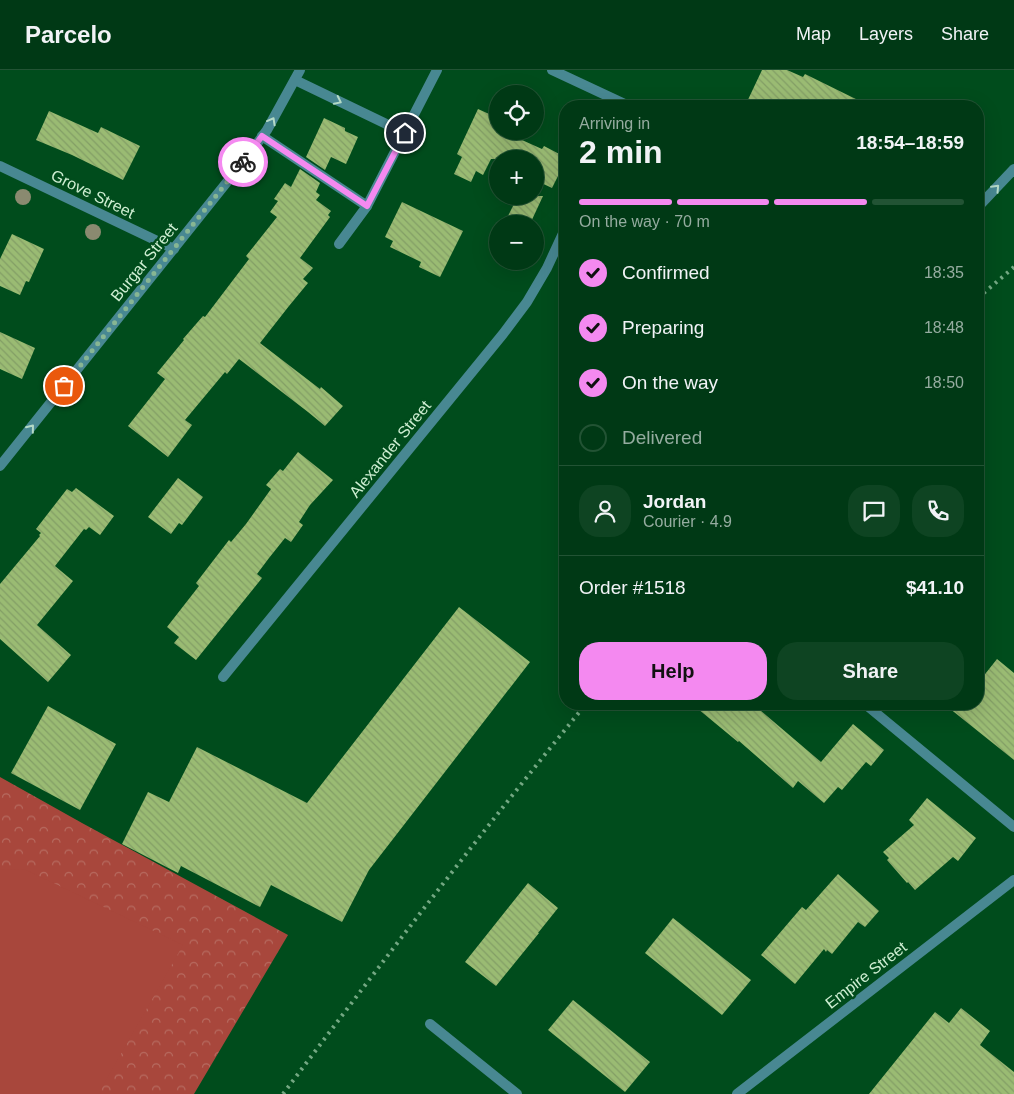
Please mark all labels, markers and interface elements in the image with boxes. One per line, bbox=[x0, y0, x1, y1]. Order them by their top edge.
text: Parcelo bbox=[25, 21, 112, 48]
text: Map bbox=[796, 24, 831, 44]
text: Layers bbox=[859, 24, 913, 44]
text: Share bbox=[941, 24, 989, 44]
map controls bbox=[489, 85, 544, 270]
button: locate bbox=[489, 85, 544, 140]
one-way arrow bbox=[333, 95, 342, 105]
pin bbox=[384, 112, 426, 154]
text: Arriving in bbox=[579, 115, 650, 132]
one-way arrow bbox=[265, 118, 275, 127]
icon: home bbox=[391, 119, 419, 147]
text: 18:54–18:59 bbox=[856, 132, 964, 153]
text: 2 min bbox=[579, 134, 663, 170]
courier bbox=[218, 137, 268, 187]
icon: bike bbox=[229, 148, 257, 176]
button: + bbox=[489, 150, 544, 205]
street label: Grove Street bbox=[49, 166, 138, 222]
one-way arrow bbox=[990, 185, 999, 194]
text: On the way · 70 m bbox=[579, 213, 710, 230]
button: − bbox=[489, 215, 544, 270]
street label: Burgar Street bbox=[107, 219, 181, 304]
icon: check bbox=[579, 259, 607, 287]
text: Confirmed bbox=[622, 262, 710, 283]
text: 18:35 bbox=[924, 264, 964, 281]
icon: check bbox=[579, 314, 607, 342]
text: Preparing bbox=[622, 317, 704, 338]
text: 18:48 bbox=[924, 319, 964, 336]
pin bbox=[43, 365, 85, 407]
icon: check bbox=[579, 369, 607, 397]
icon: bag bbox=[50, 372, 78, 400]
text: On the way bbox=[622, 372, 718, 393]
text: 18:50 bbox=[924, 374, 964, 391]
street label: Alexander Street bbox=[346, 397, 434, 501]
one-way arrow bbox=[25, 424, 34, 433]
text: Delivered bbox=[622, 427, 702, 448]
button: person bbox=[579, 485, 631, 537]
button: chat bbox=[848, 485, 900, 537]
button: phone bbox=[912, 485, 964, 537]
text: Jordan bbox=[643, 491, 706, 512]
text: Courier · 4.9 bbox=[643, 513, 732, 530]
text: Order #1518 bbox=[579, 577, 686, 598]
text: $41.10 bbox=[906, 577, 964, 598]
button: Help bbox=[579, 642, 767, 700]
button: Share bbox=[777, 642, 964, 700]
street label: Empire Street bbox=[822, 938, 910, 1012]

